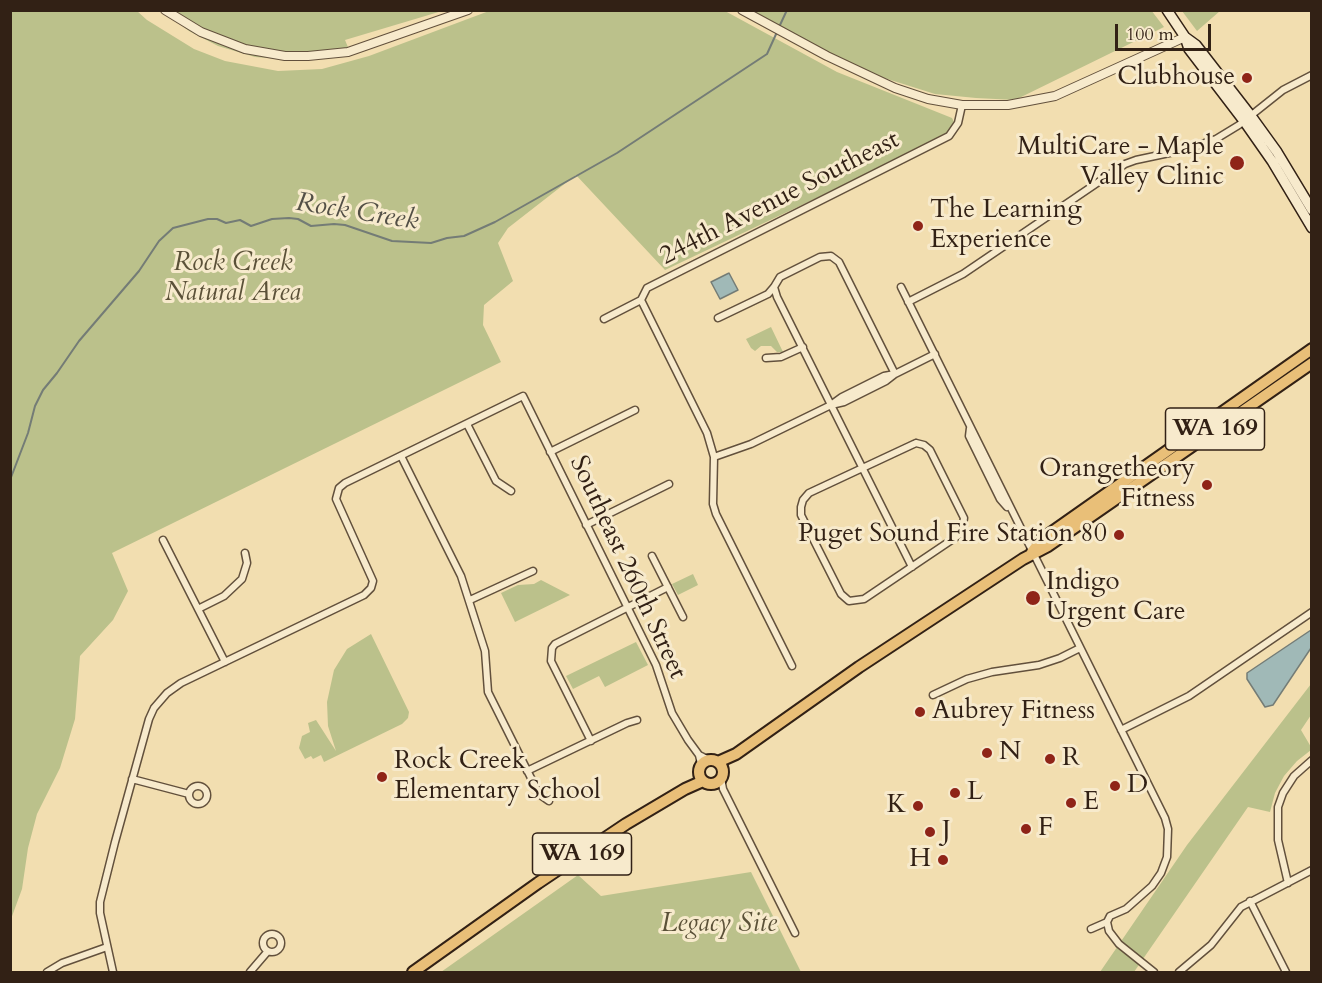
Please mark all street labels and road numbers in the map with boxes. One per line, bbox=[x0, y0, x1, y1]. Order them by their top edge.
street label: 244th Avenue Southeast bbox=[655, 125, 905, 273]
road number: WA 169 bbox=[1166, 408, 1264, 450]
street label: Southeast 260th Street bbox=[562, 451, 692, 685]
road number: WA 169 bbox=[532, 833, 632, 875]

